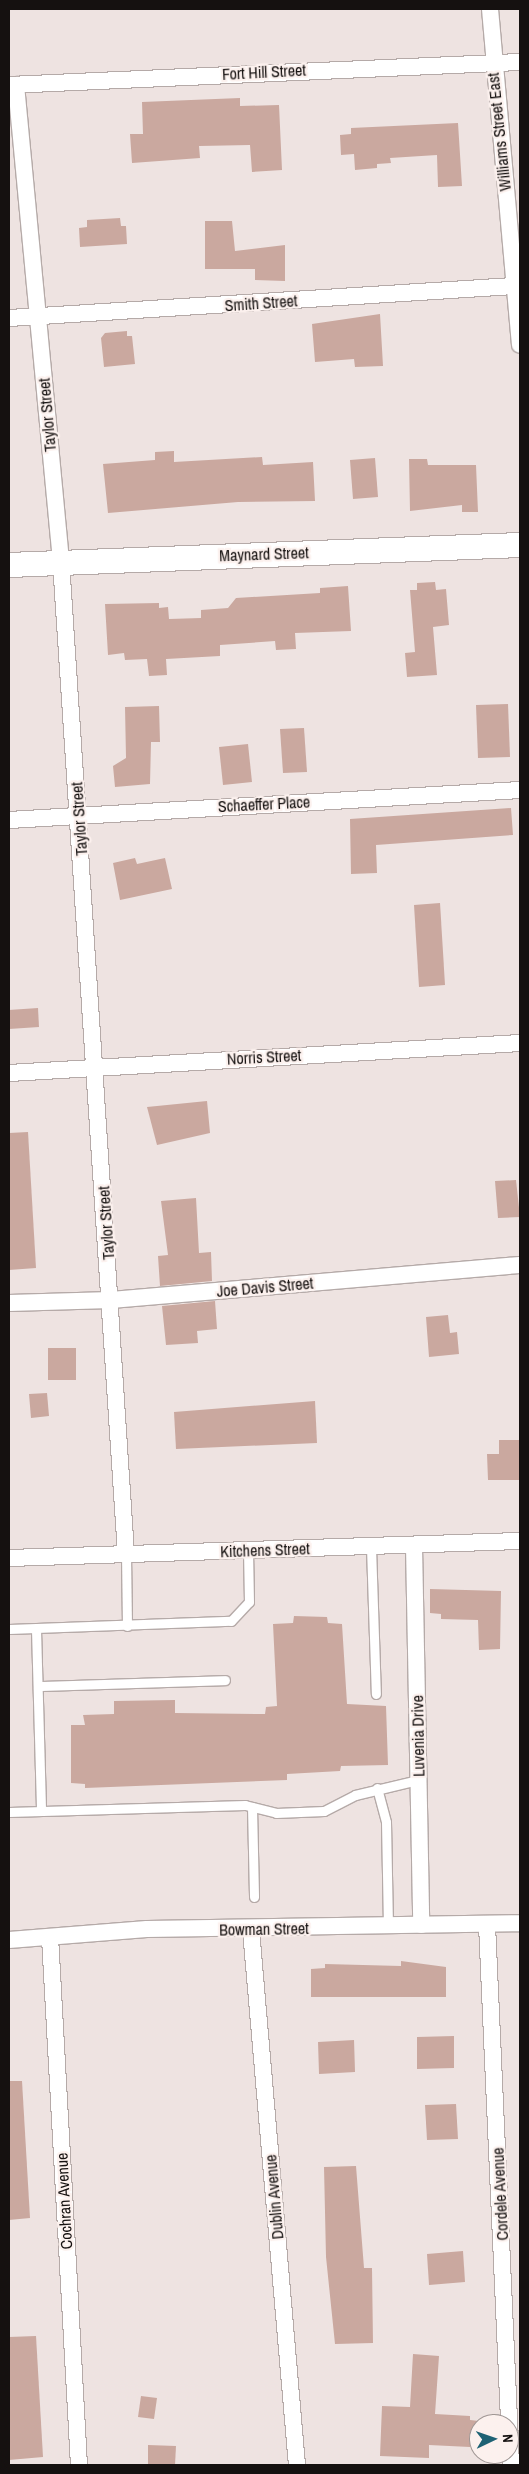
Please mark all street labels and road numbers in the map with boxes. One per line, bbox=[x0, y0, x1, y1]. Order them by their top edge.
street label: Fort Hill Street bbox=[222, 60, 306, 84]
street label: Williams Street East bbox=[483, 72, 515, 192]
street label: Smith Street bbox=[224, 291, 298, 315]
street label: Taylor Street bbox=[34, 377, 60, 453]
street label: Maynard Street bbox=[219, 543, 309, 565]
street label: Taylor Street bbox=[67, 781, 91, 857]
street label: Schaeffer Place bbox=[217, 792, 311, 816]
street label: Norris Street bbox=[226, 1045, 302, 1069]
street label: Taylor Street bbox=[94, 1185, 118, 1261]
street label: Joe Davis Street bbox=[216, 1273, 314, 1301]
street label: Kitchens Street bbox=[220, 1539, 310, 1561]
street label: Luvenia Drive bbox=[408, 1695, 428, 1777]
street label: Bowman Street bbox=[219, 1919, 309, 1939]
street label: Cordele Avenue bbox=[488, 2147, 512, 2241]
street label: Cochran Avenue bbox=[52, 2152, 76, 2250]
street label: Dublin Avenue bbox=[261, 2153, 287, 2241]

